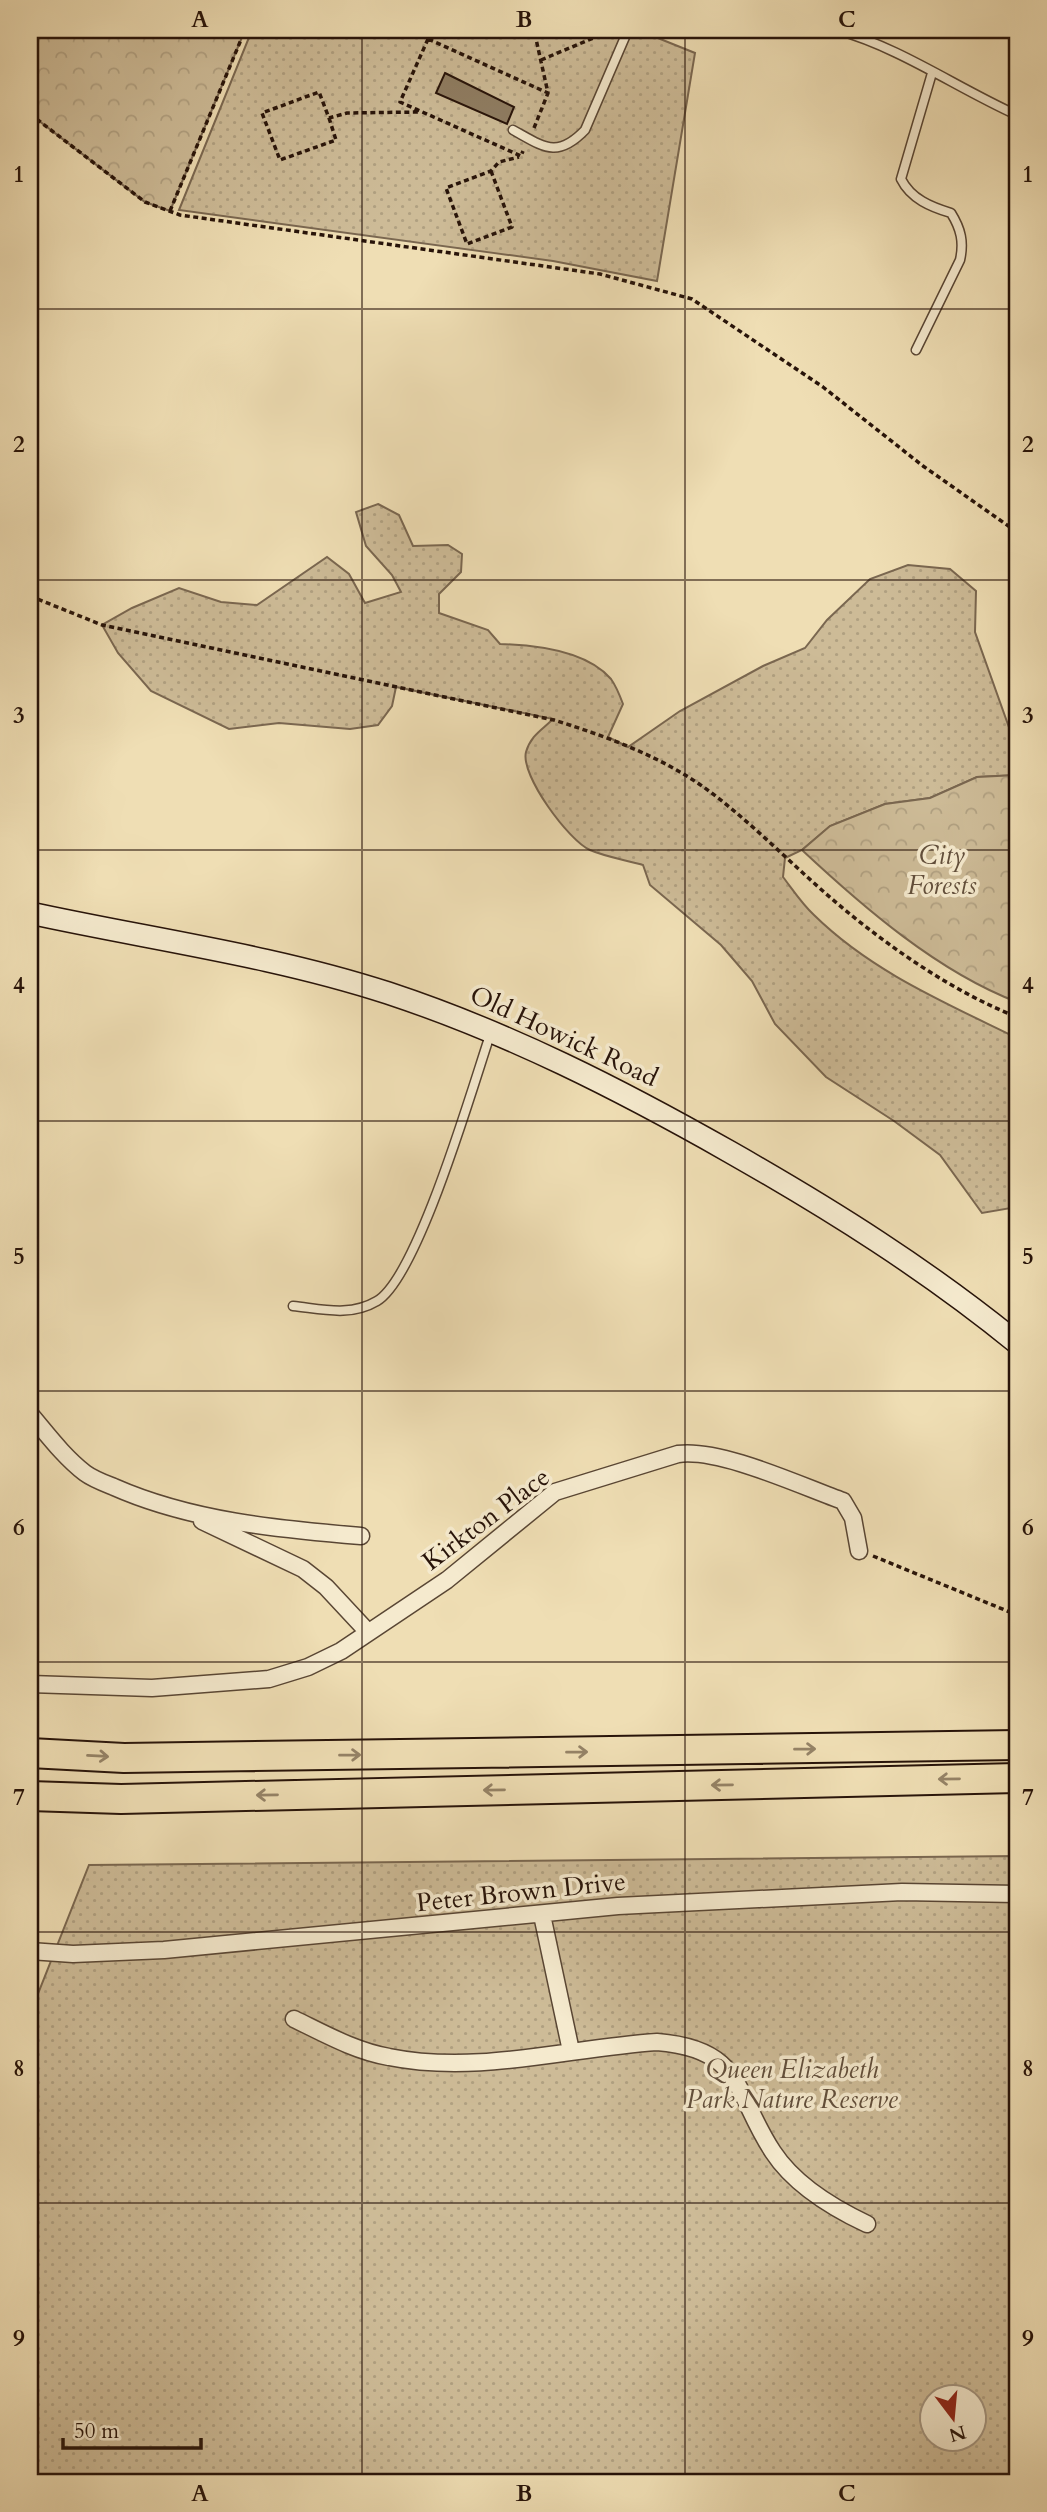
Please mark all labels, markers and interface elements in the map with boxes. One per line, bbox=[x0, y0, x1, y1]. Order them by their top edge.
text: A bbox=[191, 4, 209, 35]
text: B bbox=[516, 4, 532, 35]
text: C bbox=[838, 4, 856, 35]
text: 1 bbox=[13, 159, 25, 190]
text: 1 bbox=[1022, 159, 1034, 190]
text: 2 bbox=[13, 429, 25, 460]
text: 2 bbox=[1022, 429, 1034, 460]
text: 3 bbox=[13, 700, 25, 731]
text: 3 bbox=[1022, 700, 1034, 731]
park label: City Forests bbox=[907, 838, 977, 903]
text: 4 bbox=[13, 970, 25, 1001]
text: 4 bbox=[1022, 970, 1034, 1001]
street label: Old Howick Road bbox=[464, 977, 664, 1095]
text: 5 bbox=[13, 1241, 25, 1272]
text: 5 bbox=[1022, 1241, 1034, 1272]
street label: Kirkton Place bbox=[415, 1460, 557, 1578]
text: 6 bbox=[13, 1512, 25, 1543]
text: 6 bbox=[1022, 1512, 1034, 1543]
one-way arrow bbox=[793, 1742, 816, 1756]
one-way arrow bbox=[566, 1746, 589, 1759]
one-way arrow bbox=[338, 1748, 361, 1762]
one-way arrow bbox=[86, 1750, 109, 1763]
one-way arrow bbox=[938, 1773, 961, 1786]
one-way arrow bbox=[710, 1778, 733, 1791]
text: 7 bbox=[13, 1782, 25, 1813]
text: 7 bbox=[1022, 1782, 1034, 1813]
one-way arrow bbox=[483, 1783, 506, 1796]
one-way arrow bbox=[255, 1788, 278, 1802]
street label: Peter Brown Drive bbox=[415, 1864, 627, 1920]
park label: Queen Elizabeth Park Nature Reserve bbox=[686, 2052, 899, 2117]
text: 8 bbox=[13, 2053, 25, 2084]
text: 8 bbox=[1022, 2053, 1034, 2084]
text: 9 bbox=[13, 2323, 25, 2354]
text: 9 bbox=[1022, 2323, 1034, 2354]
north arrow bbox=[918, 2382, 988, 2452]
scale bar bbox=[63, 2407, 201, 2451]
text: 50 m bbox=[74, 2417, 119, 2446]
text: N bbox=[945, 2419, 969, 2448]
text: A bbox=[191, 2478, 209, 2509]
text: B bbox=[516, 2478, 532, 2509]
text: C bbox=[838, 2478, 856, 2509]

